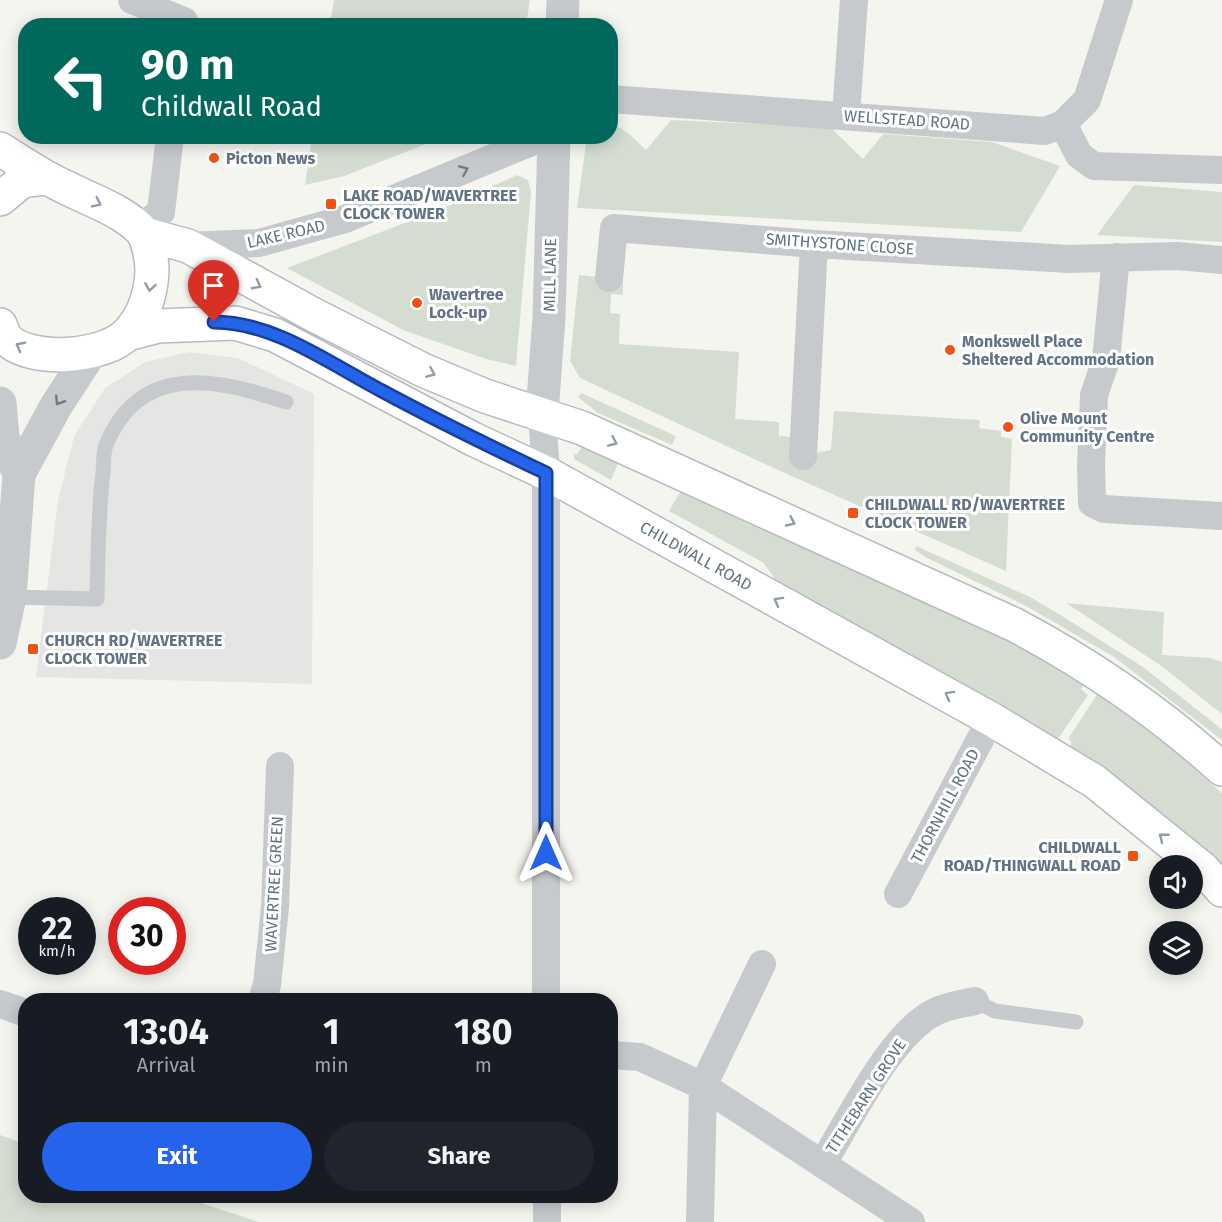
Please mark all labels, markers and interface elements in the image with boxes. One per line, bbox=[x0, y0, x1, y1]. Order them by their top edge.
text: 90 m bbox=[141, 40, 235, 90]
icon: left bbox=[42, 42, 120, 120]
text: Childwall Road bbox=[141, 91, 322, 123]
street label: WELLSTEAD ROAD bbox=[843, 106, 971, 134]
place label: Picton News bbox=[226, 149, 315, 168]
marker: Picton News bbox=[207, 151, 221, 165]
one-way arrow bbox=[458, 165, 469, 177]
place label: LAKE ROAD/WAVERTREE CLOCK TOWER bbox=[343, 186, 517, 223]
one-way arrow bbox=[91, 196, 102, 208]
marker: LAKE ROAD/WAVERTREE CLOCK TOWER bbox=[324, 197, 338, 211]
street label: LAKE ROAD bbox=[245, 216, 327, 252]
street label: SMITHYSTONE CLOSE bbox=[765, 229, 915, 259]
street label: MILL LANE bbox=[540, 238, 560, 312]
pin bbox=[188, 260, 239, 322]
icon: arrive bbox=[197, 269, 230, 302]
one-way arrow bbox=[251, 278, 261, 289]
one-way arrow bbox=[144, 281, 157, 291]
place label: Wavertree Lock-up bbox=[429, 285, 504, 322]
marker: Wavertree Lock-up bbox=[410, 296, 424, 310]
place label: Monkswell Place Sheltered Accommodation bbox=[962, 332, 1154, 369]
one-way arrow bbox=[16, 342, 26, 353]
marker: Monkswell Place Sheltered Accommodation bbox=[943, 343, 957, 357]
one-way arrow bbox=[425, 366, 436, 378]
one-way arrow bbox=[54, 395, 66, 405]
place label: Olive Mount Community Centre bbox=[1020, 409, 1154, 446]
marker: Olive Mount Community Centre bbox=[1001, 420, 1015, 434]
one-way arrow bbox=[607, 434, 618, 446]
place label: CHILDWALL RD/WAVERTREE CLOCK TOWER bbox=[865, 495, 1065, 532]
marker: CHILDWALL RD/WAVERTREE CLOCK TOWER bbox=[846, 506, 860, 520]
one-way arrow bbox=[785, 514, 796, 526]
street label: CHILDWALL ROAD bbox=[637, 517, 755, 595]
one-way arrow bbox=[774, 597, 784, 608]
place label: CHURCH RD/WAVERTREE CLOCK TOWER bbox=[45, 631, 222, 668]
marker: CHURCH RD/WAVERTREE CLOCK TOWER bbox=[26, 642, 40, 656]
one-way arrow bbox=[944, 691, 955, 702]
street label: THORNHILL ROAD bbox=[907, 746, 983, 866]
street label: WAVERTREE GREEN bbox=[261, 816, 287, 952]
position arrow bbox=[514, 821, 578, 885]
one-way arrow bbox=[1159, 834, 1170, 845]
place label: CHILDWALL ROAD/THINGWALL ROAD bbox=[944, 838, 1121, 875]
marker: CHILDWALL ROAD/THINGWALL ROAD bbox=[1126, 849, 1140, 863]
map controls bbox=[1149, 855, 1203, 975]
button: sound bbox=[1149, 855, 1203, 909]
speed limit sign: 30 bbox=[108, 897, 186, 975]
text: 22 bbox=[41, 911, 73, 947]
button: layers bbox=[1149, 921, 1203, 975]
text: km/h bbox=[38, 942, 76, 960]
text: 13:04 bbox=[123, 1010, 209, 1054]
text: 1 bbox=[323, 1010, 340, 1054]
text: 180 bbox=[454, 1010, 513, 1054]
street label: TITHEBARN GROVE bbox=[822, 1035, 910, 1157]
text: Arrival bbox=[137, 1053, 195, 1077]
text: min bbox=[314, 1053, 349, 1077]
text: m bbox=[475, 1053, 492, 1077]
button: Exit bbox=[42, 1122, 312, 1191]
button: Share bbox=[324, 1122, 594, 1191]

